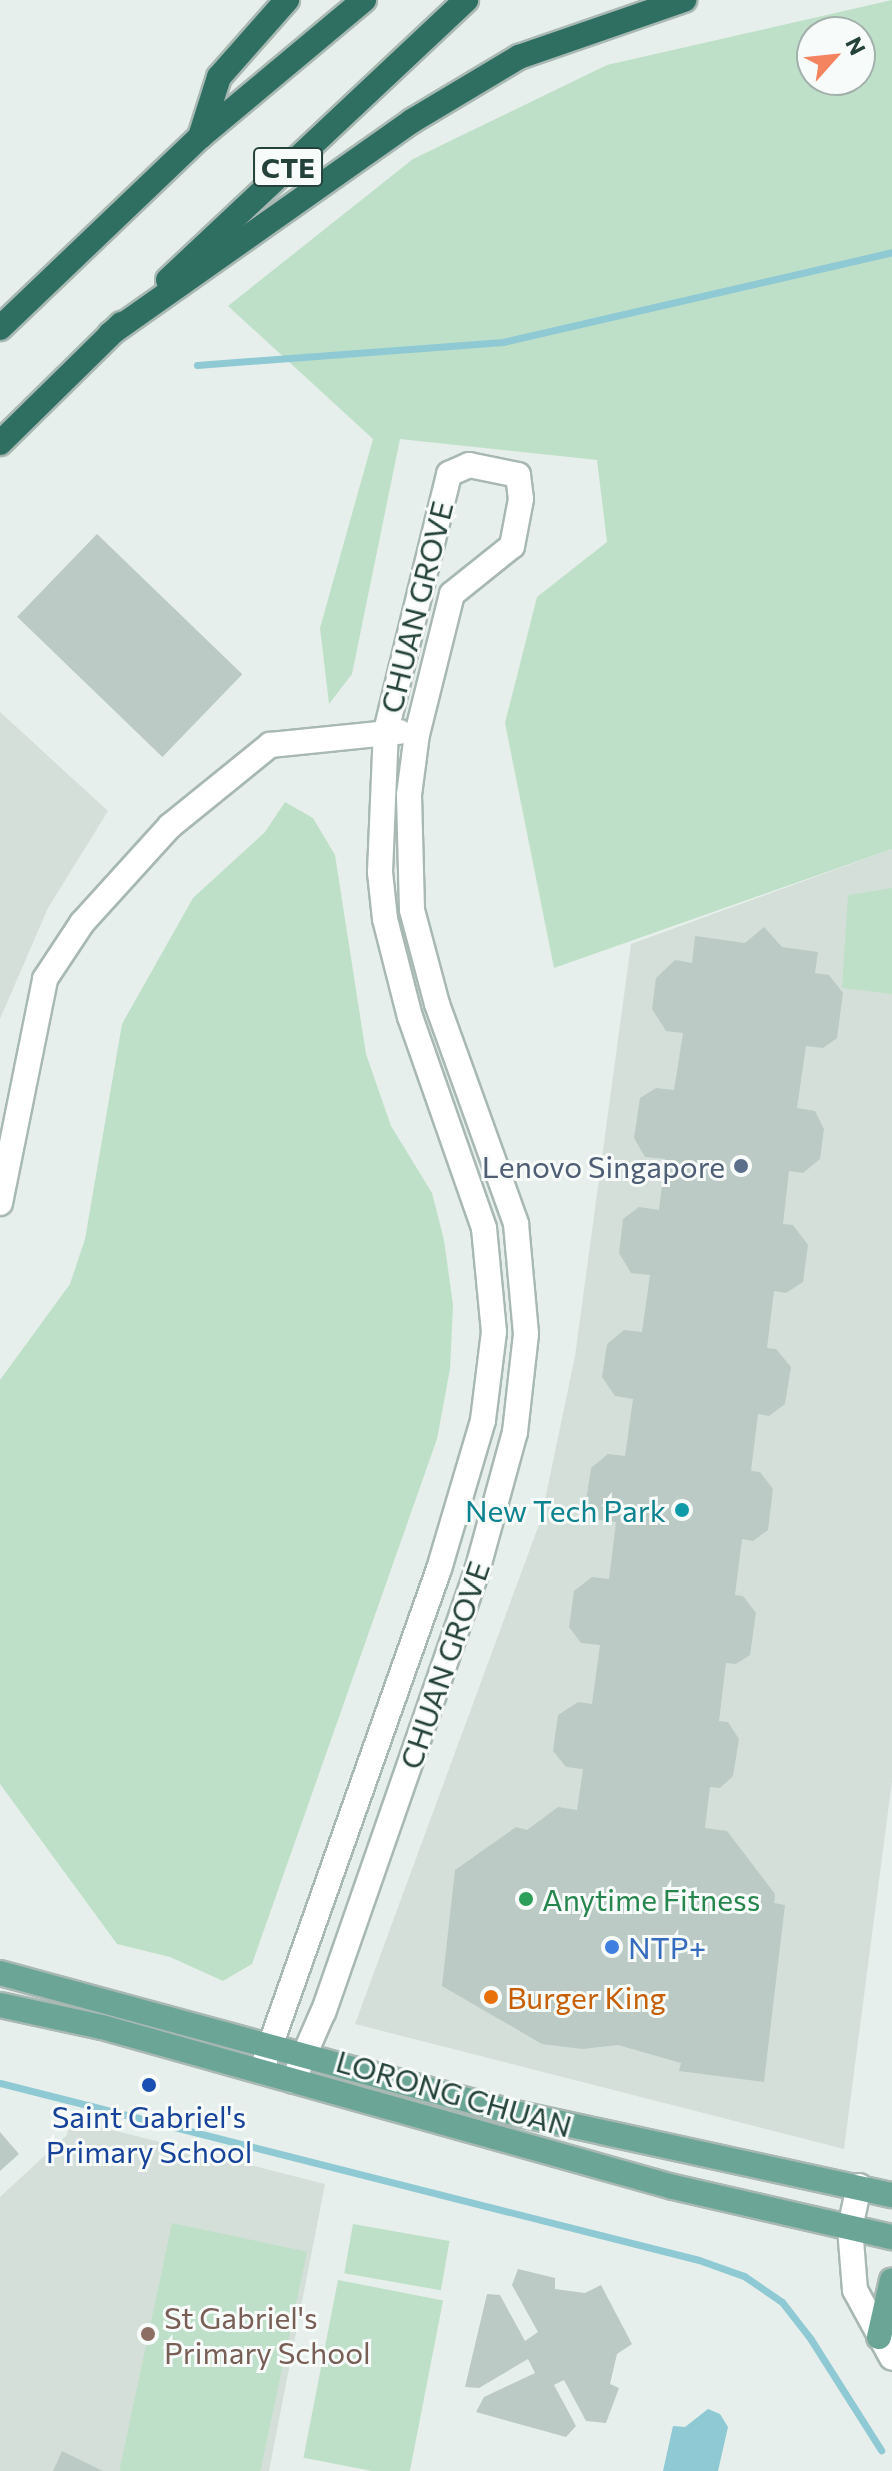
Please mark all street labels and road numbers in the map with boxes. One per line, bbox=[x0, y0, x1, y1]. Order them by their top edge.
road number: CTE bbox=[252, 143, 324, 191]
street label: CHUAN GROVE bbox=[372, 497, 460, 717]
street label: CHUAN GROVE bbox=[392, 1557, 496, 1773]
street label: LORONG CHUAN bbox=[332, 2042, 576, 2144]

